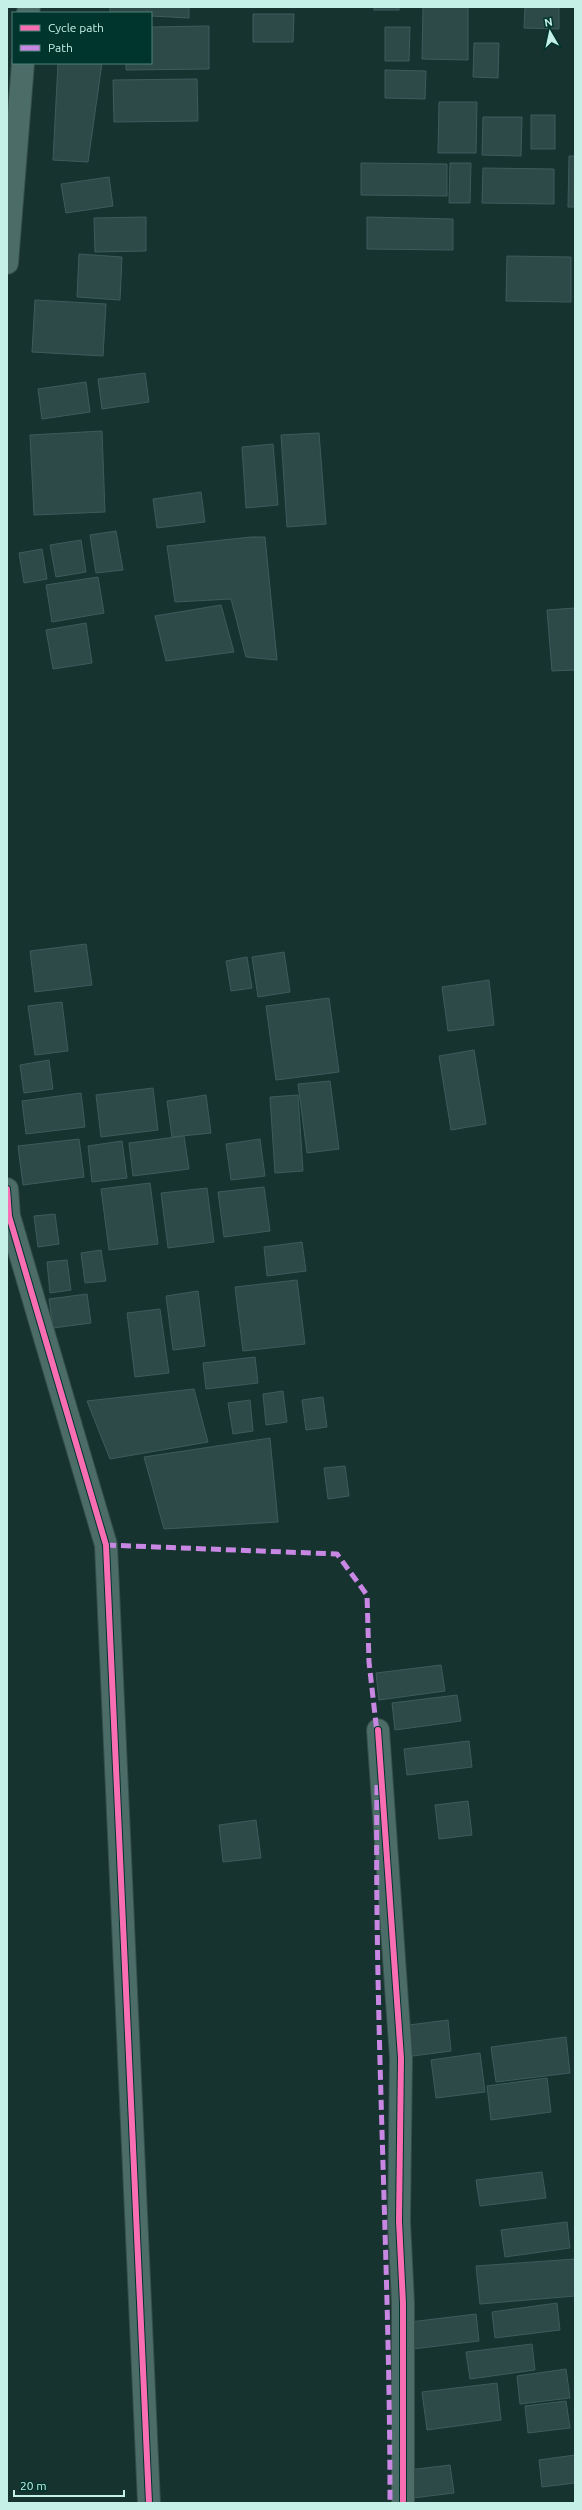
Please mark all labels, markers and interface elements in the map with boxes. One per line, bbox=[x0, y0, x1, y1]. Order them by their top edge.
legend bbox=[12, 12, 152, 64]
north arrow bbox=[530, 12, 570, 52]
text: N bbox=[543, 16, 553, 29]
text: Cycle path bbox=[48, 21, 104, 34]
text: Path bbox=[48, 41, 73, 54]
scale bar bbox=[14, 2472, 124, 2498]
text: 20 m bbox=[20, 2479, 47, 2492]

